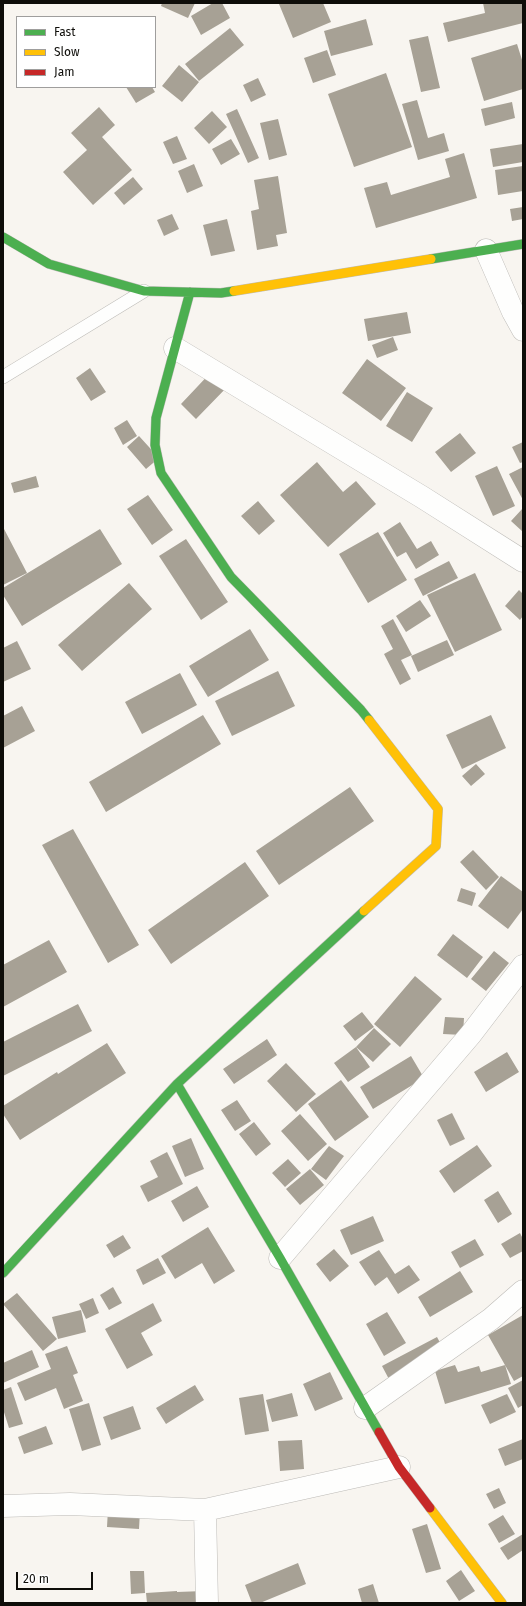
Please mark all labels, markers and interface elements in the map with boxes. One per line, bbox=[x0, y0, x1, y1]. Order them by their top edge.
legend bbox=[16, 16, 156, 88]
text: Fast bbox=[54, 25, 76, 39]
text: Slow bbox=[54, 45, 80, 59]
text: Jam bbox=[54, 65, 74, 79]
scale bar bbox=[18, 1564, 95, 1590]
text: 20 m bbox=[23, 1572, 49, 1586]

